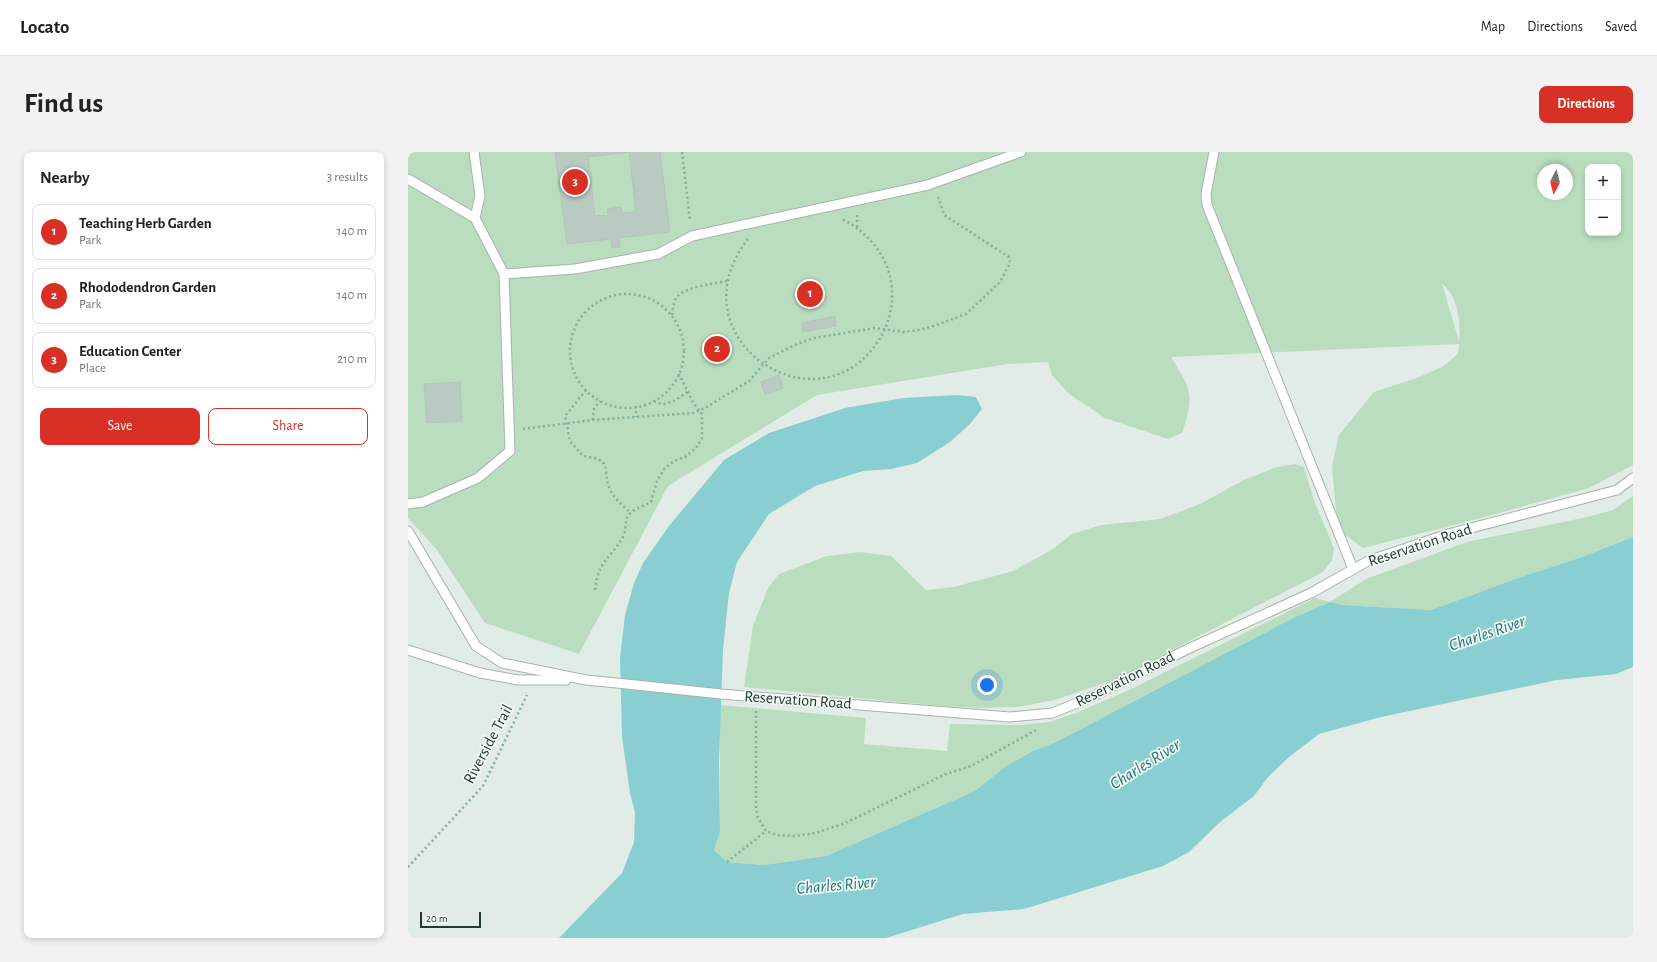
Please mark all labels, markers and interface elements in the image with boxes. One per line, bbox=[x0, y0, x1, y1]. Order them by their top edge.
text: Locato bbox=[20, 18, 69, 37]
text: Map bbox=[1481, 20, 1505, 34]
text: Directions bbox=[1527, 20, 1583, 34]
text: Saved bbox=[1605, 20, 1637, 34]
button: Directions bbox=[1539, 86, 1633, 123]
text: Find us bbox=[24, 90, 103, 118]
north arrow bbox=[1537, 164, 1573, 200]
map controls bbox=[1585, 164, 1621, 236]
button: + bbox=[1585, 164, 1621, 200]
pin: 3 bbox=[562, 167, 588, 197]
text: Nearby bbox=[40, 169, 90, 186]
text: 3 results bbox=[327, 171, 368, 184]
button: − bbox=[1585, 200, 1621, 236]
text: Teaching Herb Garden bbox=[79, 216, 212, 231]
text: 1 bbox=[52, 225, 56, 238]
text: 140 m bbox=[337, 225, 367, 238]
text: Park bbox=[79, 234, 101, 247]
pin: 1 bbox=[797, 279, 823, 309]
text: Rhododendron Garden bbox=[79, 280, 216, 295]
text: 2 bbox=[51, 289, 57, 302]
text: 140 m bbox=[337, 289, 367, 302]
text: Park bbox=[79, 298, 101, 311]
pin: 2 bbox=[704, 334, 730, 364]
text: Education Center bbox=[79, 344, 181, 359]
text: 3 bbox=[51, 353, 57, 366]
text: 210 m bbox=[337, 353, 367, 366]
text: Place bbox=[79, 362, 106, 375]
button: Save bbox=[40, 408, 200, 445]
button: Share bbox=[208, 408, 368, 445]
street label: Reservation Road bbox=[1366, 521, 1474, 569]
water label: Charles River bbox=[1447, 612, 1528, 654]
street label: Reservation Road bbox=[1073, 648, 1177, 710]
your location bbox=[977, 675, 997, 695]
street label: Reservation Road bbox=[744, 688, 852, 712]
street label: Riverside Trail bbox=[461, 702, 515, 786]
water label: Charles River bbox=[1107, 736, 1184, 792]
water label: Charles River bbox=[796, 873, 877, 897]
scale bar bbox=[420, 910, 481, 929]
text: 20 m bbox=[426, 913, 447, 924]

